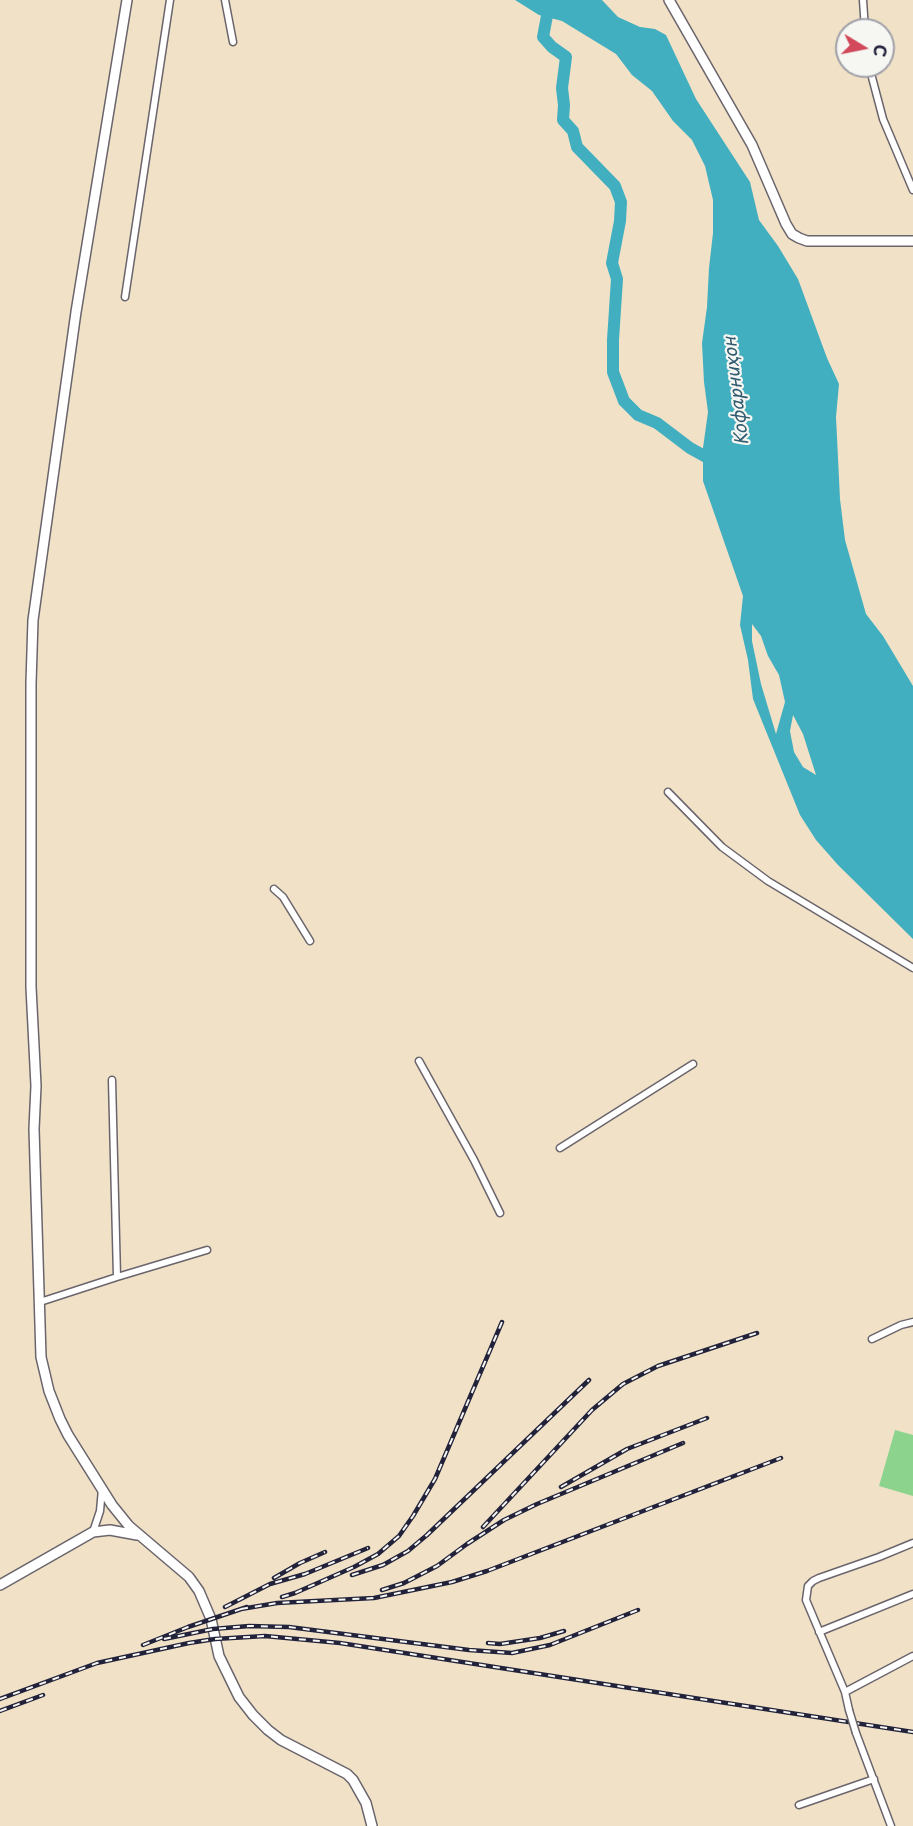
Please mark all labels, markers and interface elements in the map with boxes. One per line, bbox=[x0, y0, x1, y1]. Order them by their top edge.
north arrow bbox=[835, 18, 895, 78]
text: С bbox=[868, 43, 894, 59]
water label: Кофарниҳон bbox=[720, 336, 754, 446]

